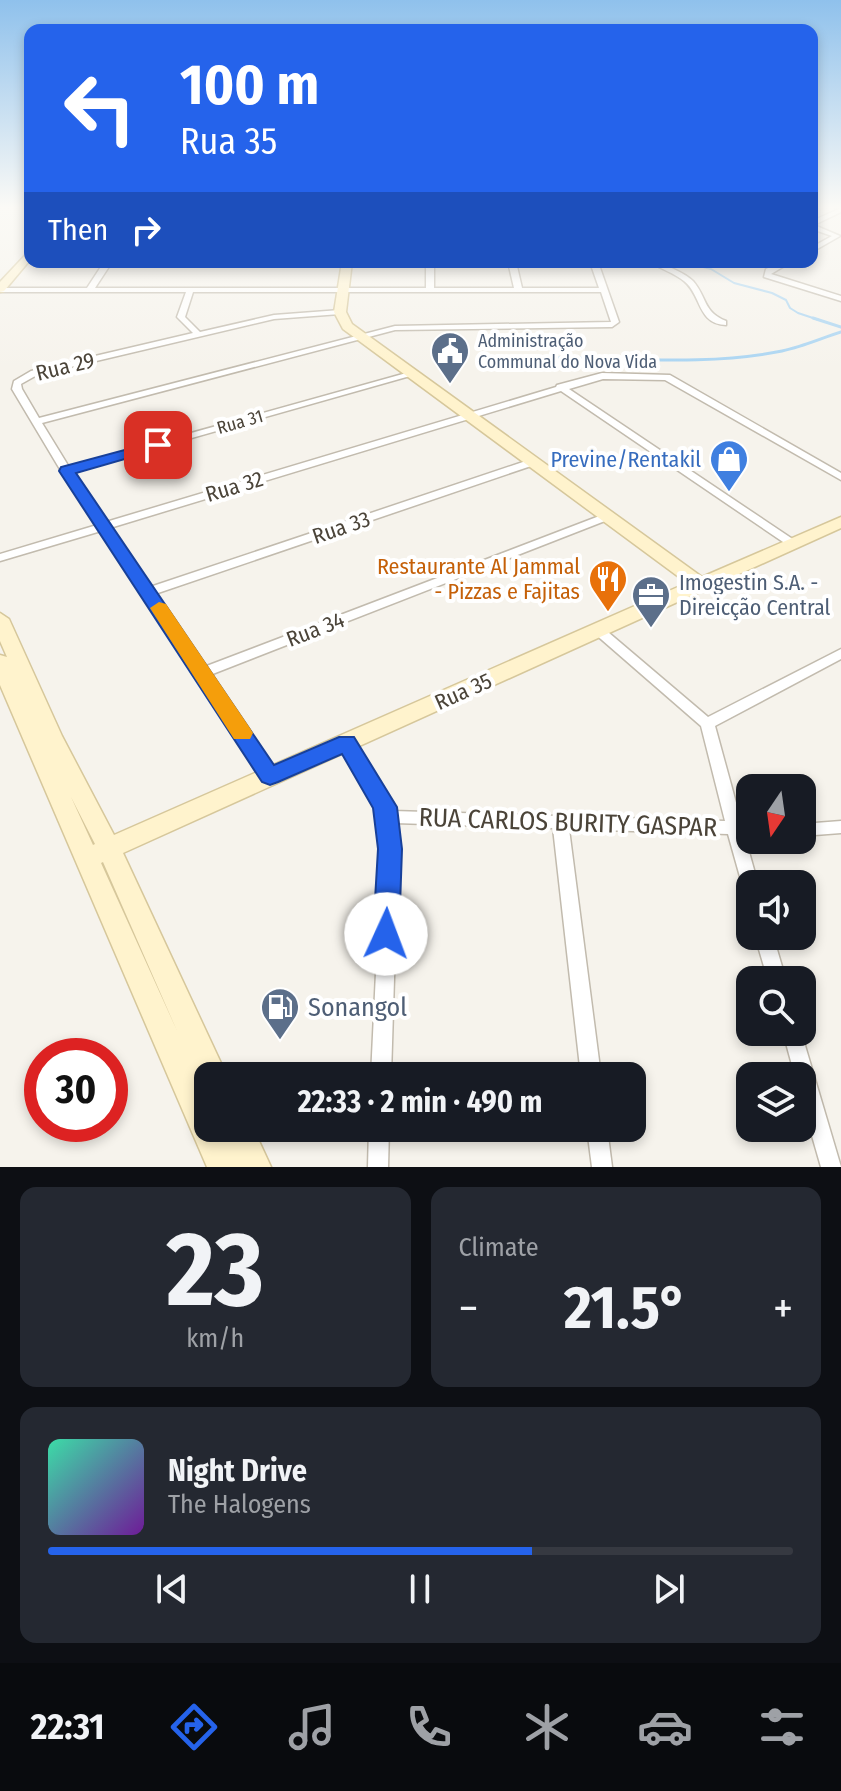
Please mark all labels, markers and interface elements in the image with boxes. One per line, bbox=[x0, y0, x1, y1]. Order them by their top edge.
text: 100 m bbox=[180, 52, 319, 119]
icon: left bbox=[48, 56, 152, 160]
text: Rua 35 bbox=[180, 120, 277, 164]
icon: right bbox=[124, 208, 168, 252]
text: Then bbox=[48, 212, 108, 248]
public building icon: Administração Communal do Nova Vida bbox=[429, 330, 471, 385]
place label: Administração Communal do Nova Vida bbox=[478, 330, 657, 373]
street label: Rua 29 bbox=[33, 346, 97, 387]
street label: Rua 31 bbox=[214, 405, 266, 439]
pin bbox=[124, 411, 192, 479]
icon: arrive bbox=[136, 423, 180, 467]
shop icon: Previne/Rentakil bbox=[708, 438, 750, 493]
place label: Previne/Rentakil bbox=[550, 446, 701, 473]
street label: Rua 32 bbox=[202, 465, 266, 508]
street label: Rua 33 bbox=[309, 505, 374, 550]
place label: Restaurante Al Jammal - Pizzas e Fajitas bbox=[377, 553, 580, 605]
restaurant icon: Restaurante Al Jammal - Pizzas e Fajitas bbox=[587, 558, 629, 613]
place label: Imogestin S.A. - Direicção Central bbox=[679, 569, 830, 621]
office icon: Imogestin S.A. - Direicção Central bbox=[630, 574, 672, 629]
street label: Rua 34 bbox=[282, 606, 348, 653]
street label: Rua 35 bbox=[431, 667, 496, 716]
north arrow bbox=[736, 774, 816, 854]
map controls bbox=[736, 774, 816, 1142]
street label: RUA CARLOS BURITY GASPAR bbox=[418, 802, 718, 843]
button: sound bbox=[736, 870, 816, 950]
position arrow bbox=[344, 892, 428, 976]
button: search bbox=[736, 966, 816, 1046]
fuel station icon: Sonangol bbox=[259, 986, 301, 1041]
place label: Sonangol bbox=[308, 992, 407, 1023]
speed limit sign: 30 bbox=[24, 1038, 128, 1142]
button: layers bbox=[736, 1062, 816, 1142]
text: 22:33 · 2 min · 490 m bbox=[298, 1084, 542, 1120]
text: 23 bbox=[167, 1208, 264, 1333]
text: Climate bbox=[459, 1232, 539, 1263]
text: 21.5° bbox=[564, 1272, 687, 1344]
text: − bbox=[459, 1282, 478, 1335]
text: + bbox=[773, 1282, 793, 1335]
text: km/h bbox=[186, 1323, 244, 1354]
text: Night Drive bbox=[168, 1453, 307, 1489]
text: The Halogens bbox=[168, 1489, 311, 1520]
icon: previous bbox=[150, 1567, 194, 1611]
icon: pause bbox=[398, 1567, 442, 1611]
icon: next bbox=[647, 1567, 691, 1611]
icon: directions bbox=[166, 1699, 222, 1755]
icon: music bbox=[284, 1699, 340, 1755]
icon: phone bbox=[401, 1699, 457, 1755]
icon: climate bbox=[519, 1699, 575, 1755]
icon: car bbox=[637, 1699, 693, 1755]
icon: filters bbox=[754, 1699, 810, 1755]
text: 22:31 bbox=[31, 1705, 105, 1749]

